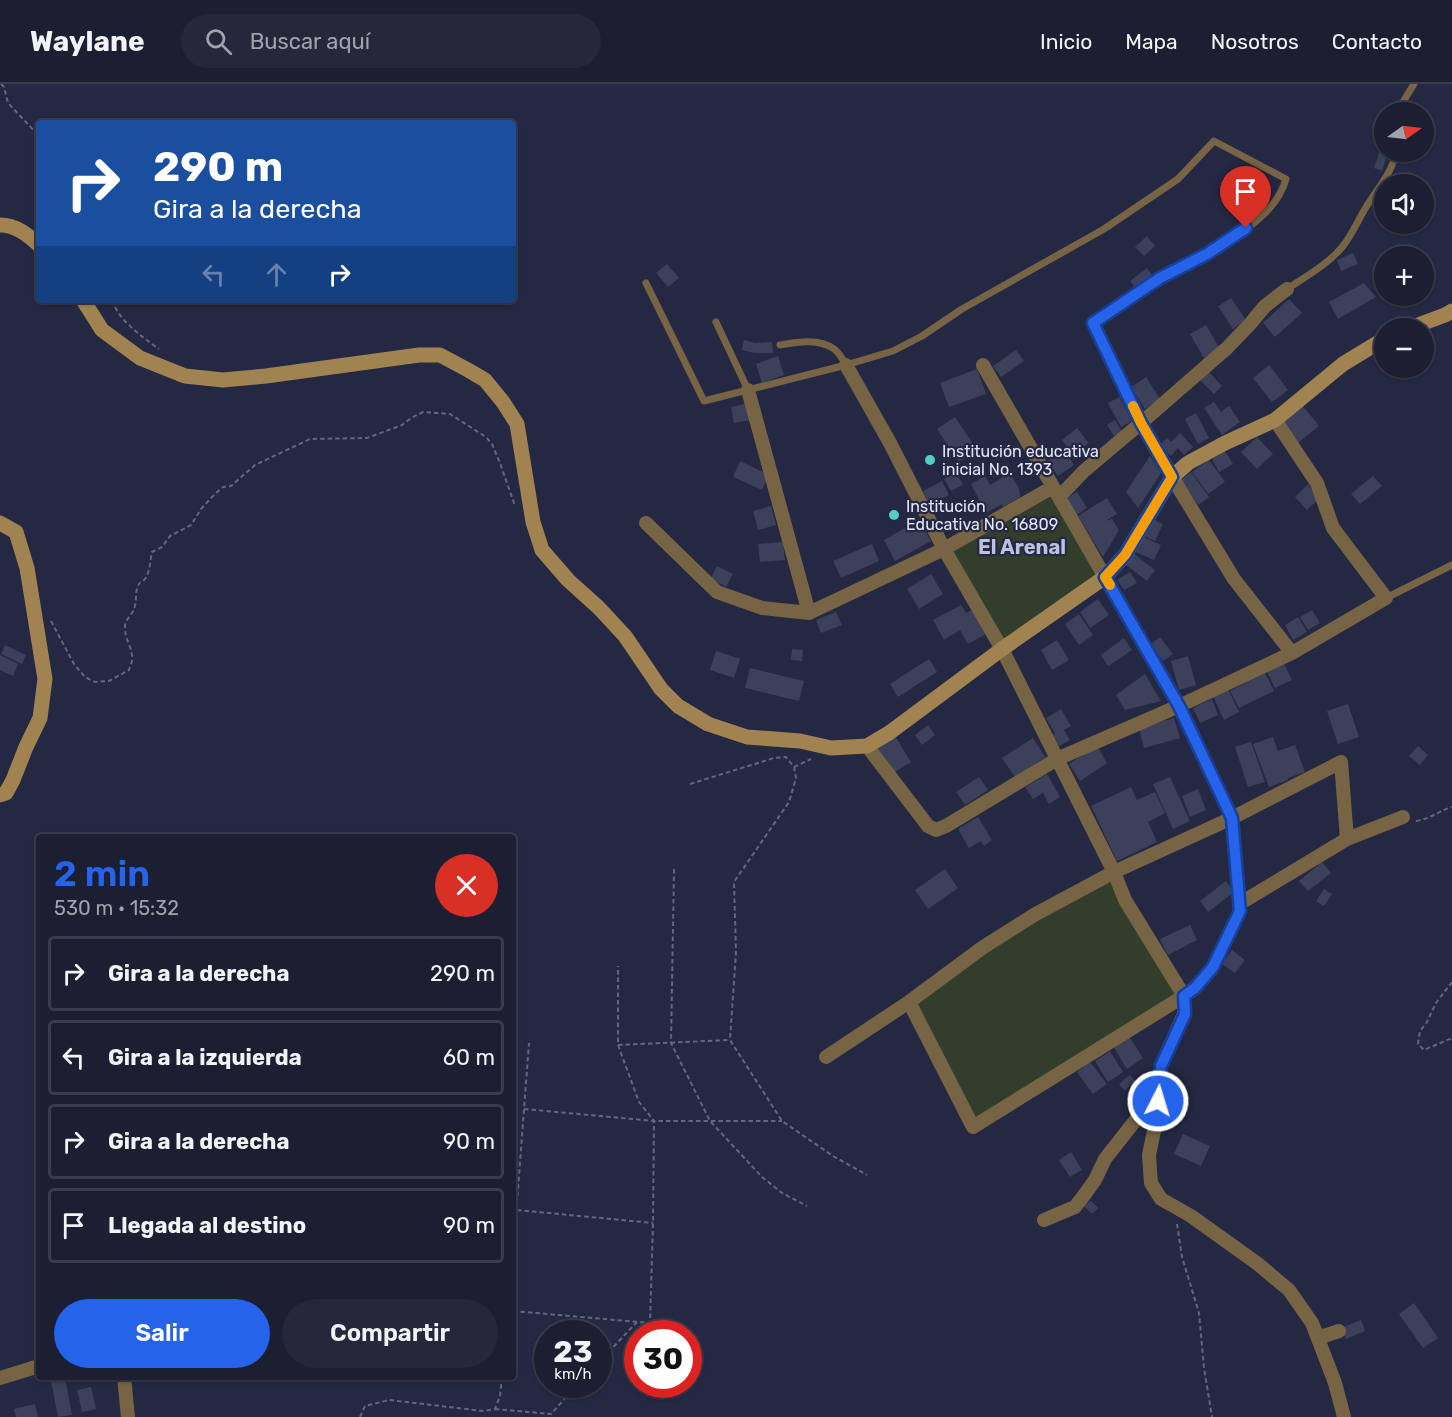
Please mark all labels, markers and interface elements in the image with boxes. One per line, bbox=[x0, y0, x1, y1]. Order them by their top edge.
search box bbox=[181, 14, 601, 68]
text: Waylane bbox=[30, 25, 145, 58]
icon: search bbox=[202, 25, 235, 58]
text: Buscar aquí bbox=[250, 28, 370, 55]
text: Inicio bbox=[1040, 29, 1092, 54]
text: Mapa bbox=[1125, 29, 1178, 54]
text: Nosotros bbox=[1211, 29, 1299, 54]
text: Contacto bbox=[1332, 29, 1422, 54]
north arrow bbox=[1374, 102, 1434, 162]
map controls bbox=[1374, 102, 1434, 378]
text: 290 m bbox=[153, 142, 283, 192]
icon: right bbox=[54, 144, 132, 222]
pin bbox=[1220, 166, 1271, 228]
button: sound bbox=[1374, 174, 1434, 234]
icon: arrive bbox=[1229, 175, 1262, 208]
text: Gira a la derecha bbox=[153, 193, 362, 225]
button: + bbox=[1374, 246, 1434, 306]
icon: left bbox=[197, 258, 230, 291]
icon: ahead bbox=[260, 258, 293, 291]
icon: right bbox=[323, 258, 356, 291]
button: − bbox=[1374, 318, 1434, 378]
place label: Institución educativa inicial No. 1393 bbox=[942, 442, 1099, 479]
marker: Institución educativa inicial No. 1393 bbox=[923, 453, 937, 467]
place label: Institución Educativa No. 16809 bbox=[906, 497, 1058, 534]
marker: Institución Educativa No. 16809 bbox=[887, 508, 901, 522]
district label: El Arenal bbox=[978, 535, 1066, 559]
text: 2 min bbox=[54, 852, 150, 895]
button: close bbox=[435, 854, 498, 917]
text: 530 m · 15:32 bbox=[54, 896, 179, 920]
icon: right bbox=[57, 957, 90, 990]
text: Gira a la derecha bbox=[108, 960, 289, 987]
text: 290 m bbox=[430, 960, 495, 987]
icon: left bbox=[57, 1041, 90, 1074]
text: Gira a la izquierda bbox=[108, 1044, 302, 1071]
text: 60 m bbox=[443, 1044, 495, 1071]
position arrow bbox=[1126, 1069, 1190, 1133]
icon: right bbox=[57, 1125, 90, 1158]
text: Gira a la derecha bbox=[108, 1128, 289, 1155]
text: 90 m bbox=[443, 1128, 495, 1155]
icon: arrive bbox=[57, 1209, 90, 1242]
text: Llegada al destino bbox=[108, 1212, 306, 1239]
text: 90 m bbox=[443, 1212, 495, 1239]
button: Salir bbox=[54, 1299, 270, 1368]
button: Compartir bbox=[282, 1299, 498, 1368]
speed limit sign: 30 bbox=[624, 1320, 702, 1398]
text: 23 bbox=[553, 1334, 593, 1370]
text: km/h bbox=[554, 1365, 592, 1383]

